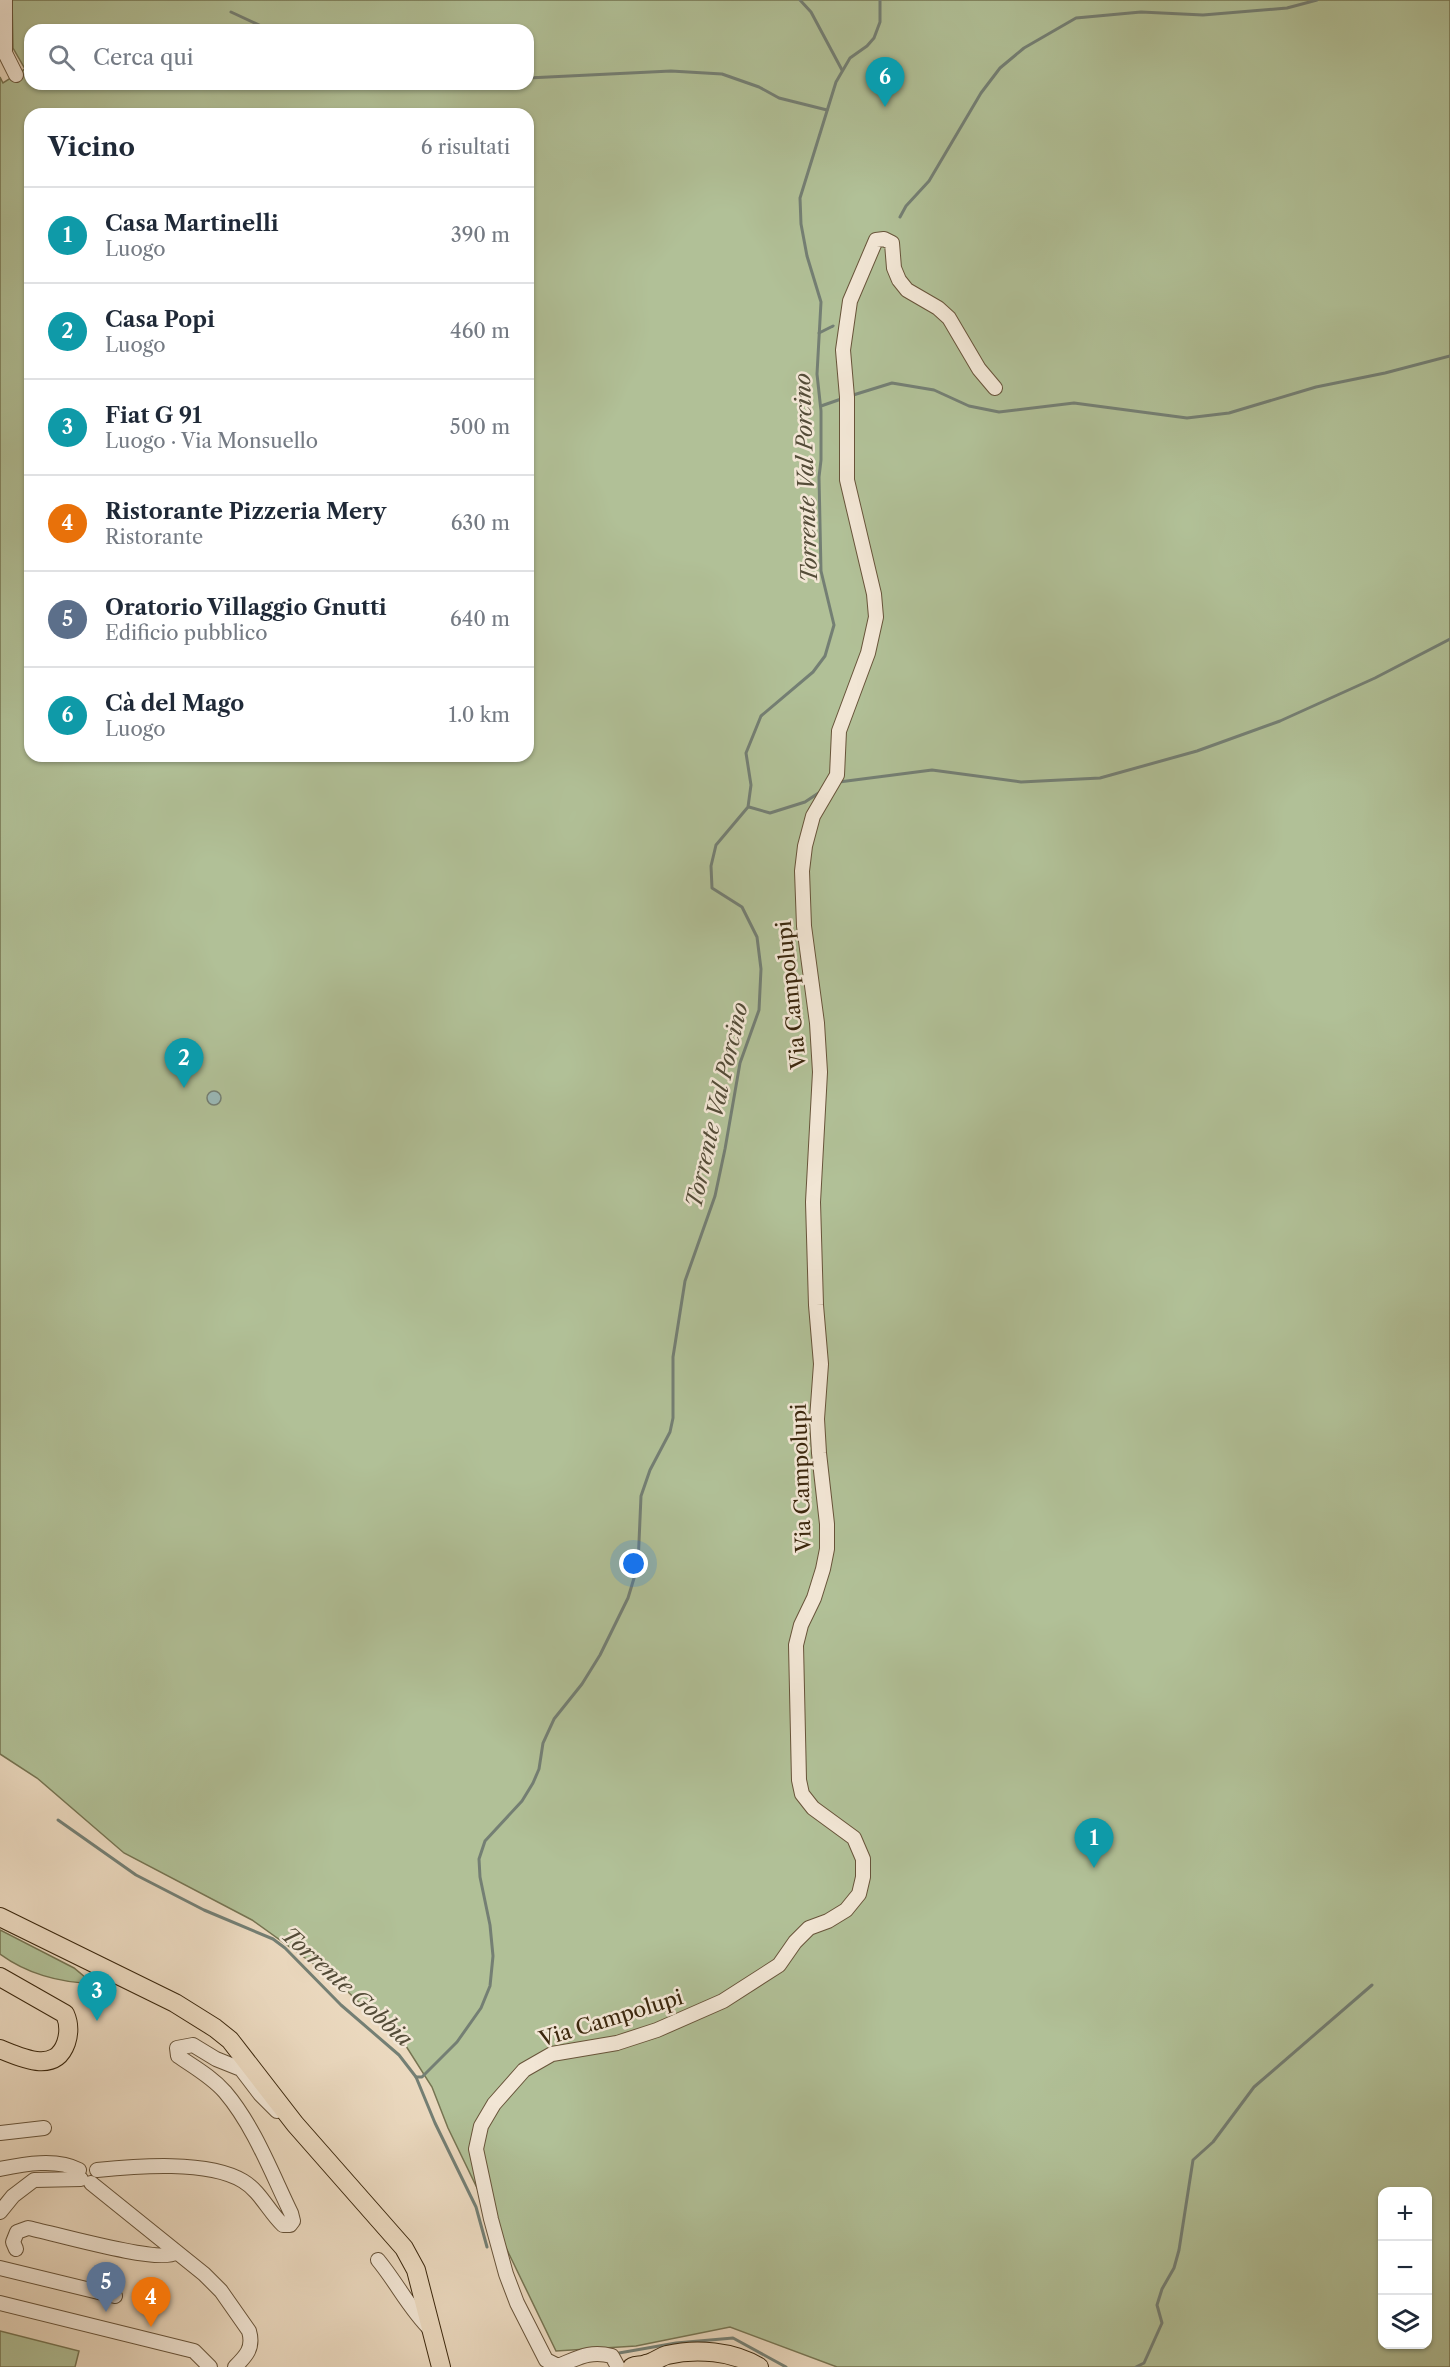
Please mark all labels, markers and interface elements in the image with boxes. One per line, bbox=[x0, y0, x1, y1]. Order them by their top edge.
search box bbox=[24, 24, 534, 90]
icon: search bbox=[45, 41, 78, 74]
text: Cerca qui bbox=[93, 44, 194, 71]
pin: 6 bbox=[866, 57, 904, 107]
text: Vicino bbox=[48, 131, 135, 163]
text: 6 risultati bbox=[421, 135, 510, 159]
text: Casa Martinelli bbox=[105, 210, 279, 237]
text: 1 bbox=[63, 223, 72, 247]
text: 390 m bbox=[451, 223, 510, 247]
text: Luogo bbox=[105, 237, 165, 261]
text: Casa Popi bbox=[105, 306, 215, 333]
text: 2 bbox=[62, 319, 73, 343]
text: 460 m bbox=[450, 319, 510, 343]
text: Luogo bbox=[105, 333, 165, 357]
water label: Torrente Val Porcino bbox=[789, 373, 823, 583]
text: Fiat G 91 bbox=[105, 402, 202, 429]
text: 3 bbox=[62, 415, 73, 439]
text: 500 m bbox=[450, 415, 510, 439]
text: Luogo · Via Monsuello bbox=[105, 429, 318, 453]
text: Ristorante Pizzeria Mery bbox=[105, 498, 386, 525]
text: 4 bbox=[62, 511, 73, 535]
text: 630 m bbox=[451, 511, 510, 535]
text: Ristorante bbox=[105, 525, 203, 549]
text: Oratorio Villaggio Gnutti bbox=[105, 594, 387, 621]
text: 5 bbox=[62, 607, 73, 631]
text: 640 m bbox=[450, 607, 510, 631]
text: Edificio pubblico bbox=[105, 621, 267, 645]
text: Cà del Mago bbox=[105, 690, 244, 717]
text: 6 bbox=[62, 703, 73, 727]
text: 1.0 km bbox=[449, 703, 510, 727]
text: Luogo bbox=[105, 717, 165, 741]
street label: Via Campolupi bbox=[771, 920, 811, 1071]
water label: Torrente Val Porcino bbox=[680, 1000, 754, 1210]
pin: 2 bbox=[164, 1038, 204, 1088]
street label: Via Campolupi bbox=[786, 1403, 816, 1554]
your location bbox=[619, 1549, 648, 1578]
pin: 1 bbox=[1074, 1818, 1114, 1868]
water label: Torrente Gobbia bbox=[276, 1921, 418, 2053]
pin: 3 bbox=[78, 1972, 116, 2021]
street label: Via Campolupi bbox=[535, 1984, 686, 2052]
map controls bbox=[1378, 2187, 1432, 2349]
button: + bbox=[1378, 2187, 1432, 2241]
button: − bbox=[1378, 2241, 1432, 2295]
pin: 5 bbox=[86, 2262, 126, 2312]
pin: 4 bbox=[132, 2278, 170, 2327]
button: layers bbox=[1378, 2295, 1432, 2349]

